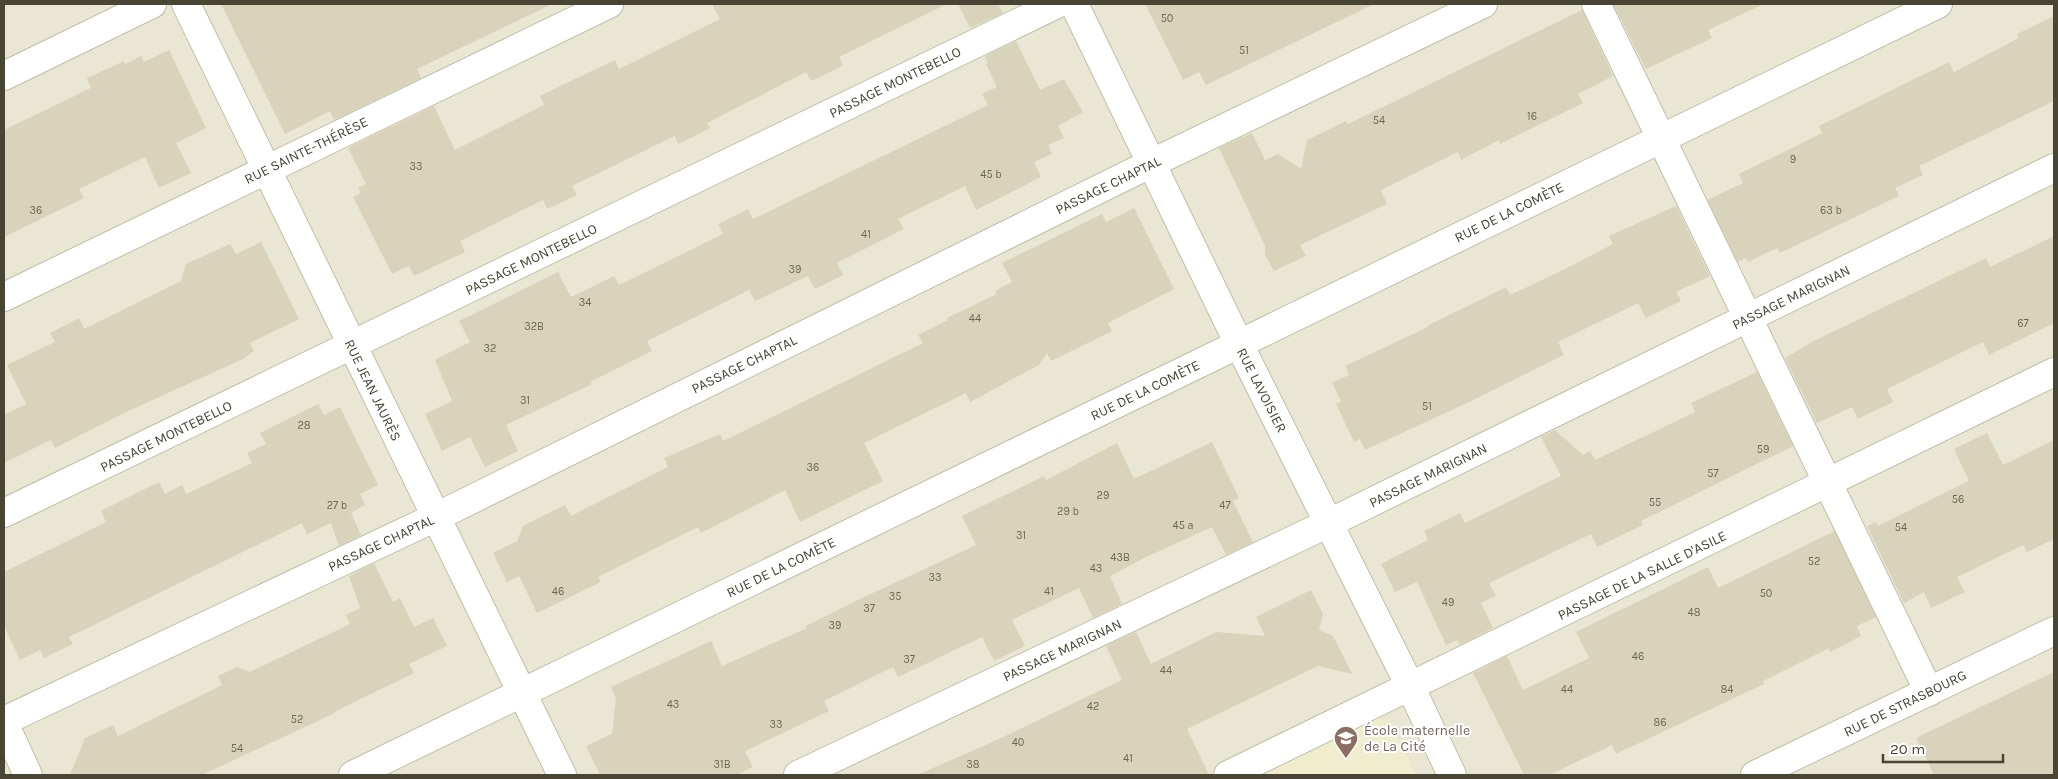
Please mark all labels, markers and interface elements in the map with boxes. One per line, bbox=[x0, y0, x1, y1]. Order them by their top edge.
house number: 50 bbox=[1161, 12, 1173, 25]
street label: PASSAGE MONTEBELLO bbox=[827, 43, 964, 122]
house number: 51 bbox=[1239, 44, 1249, 57]
house number: 16 bbox=[1527, 110, 1537, 123]
street label: RUE SAINTE-THÉRÈSE bbox=[241, 112, 371, 188]
house number: 54 bbox=[1373, 114, 1385, 127]
street label: PASSAGE CHAPTAL bbox=[1053, 152, 1164, 218]
house number: 9 bbox=[1790, 153, 1796, 166]
house number: 33 bbox=[410, 160, 423, 173]
house number: 45 b bbox=[980, 168, 1002, 181]
street label: RUE DE LA COMÈTE bbox=[1451, 178, 1567, 246]
house number: 36 bbox=[30, 204, 42, 217]
house number: 63 b bbox=[1820, 204, 1842, 217]
street label: PASSAGE MONTEBELLO bbox=[463, 220, 600, 299]
house number: 41 bbox=[861, 228, 871, 241]
street label: PASSAGE MARIGNAN bbox=[1730, 262, 1853, 333]
house number: 39 bbox=[789, 263, 801, 276]
house number: 34 bbox=[579, 296, 591, 309]
house number: 44 bbox=[969, 312, 981, 325]
house number: 67 bbox=[2017, 317, 2029, 330]
house number: 32B bbox=[524, 320, 544, 333]
street label: PASSAGE CHAPTAL bbox=[689, 331, 800, 397]
street label: RUE JEAN JAURÈS bbox=[341, 336, 405, 444]
house number: 32 bbox=[484, 342, 496, 355]
street label: RUE LAVOISIER bbox=[1233, 345, 1290, 435]
street label: RUE DE LA COMÈTE bbox=[1087, 356, 1203, 424]
house number: 31 bbox=[520, 394, 530, 407]
street label: PASSAGE MONTEBELLO bbox=[98, 397, 235, 476]
house number: 51 bbox=[1422, 400, 1432, 413]
house number: 28 bbox=[297, 419, 311, 432]
street label: PASSAGE MARIGNAN bbox=[1367, 440, 1490, 511]
house number: 59 bbox=[1757, 443, 1769, 456]
house number: 36 bbox=[807, 461, 819, 474]
house number: 57 bbox=[1707, 467, 1719, 480]
house number: 29 bbox=[1097, 489, 1109, 502]
house number: 56 bbox=[1952, 493, 1964, 506]
house number: 55 bbox=[1649, 496, 1661, 509]
house number: 27 b bbox=[327, 499, 347, 512]
house number: 47 bbox=[1219, 499, 1231, 512]
house number: 29 b bbox=[1057, 505, 1079, 518]
street label: PASSAGE CHAPTAL bbox=[325, 511, 437, 575]
house number: 45 a bbox=[1172, 519, 1194, 532]
house number: 54 bbox=[1895, 521, 1907, 534]
street label: PASSAGE DE LA SALLE D'ASILE bbox=[1555, 527, 1729, 624]
house number: 31 bbox=[1016, 529, 1026, 542]
street label: RUE DE LA COMÈTE bbox=[723, 533, 839, 601]
house number: 43B bbox=[1110, 551, 1130, 564]
house number: 52 bbox=[1808, 555, 1820, 568]
house number: 43 bbox=[1090, 562, 1102, 575]
house number: 33 bbox=[929, 571, 942, 584]
house number: 46 bbox=[552, 585, 564, 598]
house number: 41 bbox=[1044, 585, 1054, 598]
house number: 50 bbox=[1760, 587, 1772, 600]
house number: 35 bbox=[889, 590, 901, 603]
house number: 49 bbox=[1442, 596, 1454, 609]
house number: 37 bbox=[863, 602, 875, 615]
house number: 48 bbox=[1688, 606, 1701, 619]
street label: PASSAGE MARIGNAN bbox=[1000, 615, 1124, 685]
house number: 39 bbox=[829, 619, 841, 632]
house number: 46 bbox=[1632, 650, 1644, 663]
house number: 37 bbox=[903, 653, 915, 666]
house number: 44 bbox=[1160, 664, 1172, 677]
street label: RUE DE STRASBOURG bbox=[1841, 666, 1969, 741]
house number: 44 bbox=[1561, 683, 1573, 696]
house number: 84 bbox=[1721, 683, 1733, 696]
house number: 43 bbox=[667, 698, 679, 711]
house number: 42 bbox=[1087, 700, 1099, 713]
house number: 52 bbox=[291, 713, 303, 726]
house number: 86 bbox=[1653, 716, 1667, 729]
house number: 33 bbox=[770, 718, 783, 731]
place label: École maternelle de La Cité bbox=[1364, 721, 1470, 755]
school or university icon: École maternelle de La Cité bbox=[1333, 725, 1359, 759]
scale bar bbox=[1883, 732, 2003, 764]
house number: 40 bbox=[1012, 736, 1024, 749]
text: 20 m bbox=[1890, 740, 1925, 758]
house number: 54 bbox=[231, 742, 243, 755]
house number: 41 bbox=[1123, 752, 1133, 765]
house number: 31B bbox=[714, 758, 731, 771]
house number: 38 bbox=[966, 758, 980, 771]

